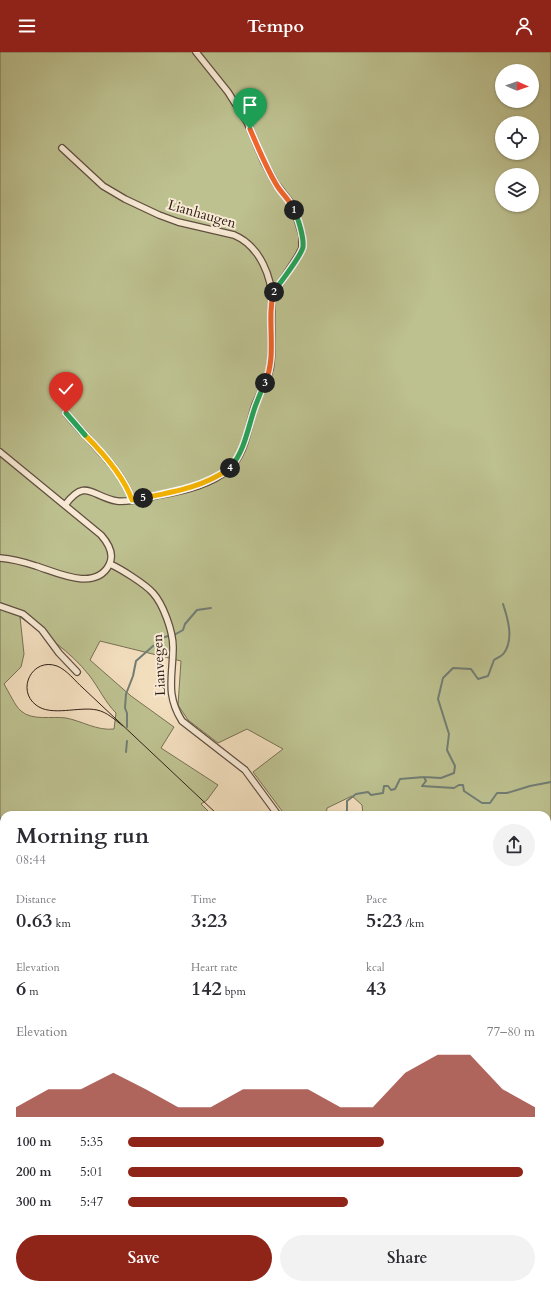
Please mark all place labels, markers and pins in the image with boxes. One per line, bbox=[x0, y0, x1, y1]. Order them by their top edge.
pin bbox=[233, 88, 267, 129]
pin: 1 bbox=[284, 200, 304, 220]
pin: 2 bbox=[264, 282, 284, 302]
pin bbox=[49, 372, 83, 413]
pin: 3 bbox=[255, 373, 275, 393]
pin: 4 bbox=[220, 458, 240, 478]
pin: 5 bbox=[133, 488, 153, 508]

